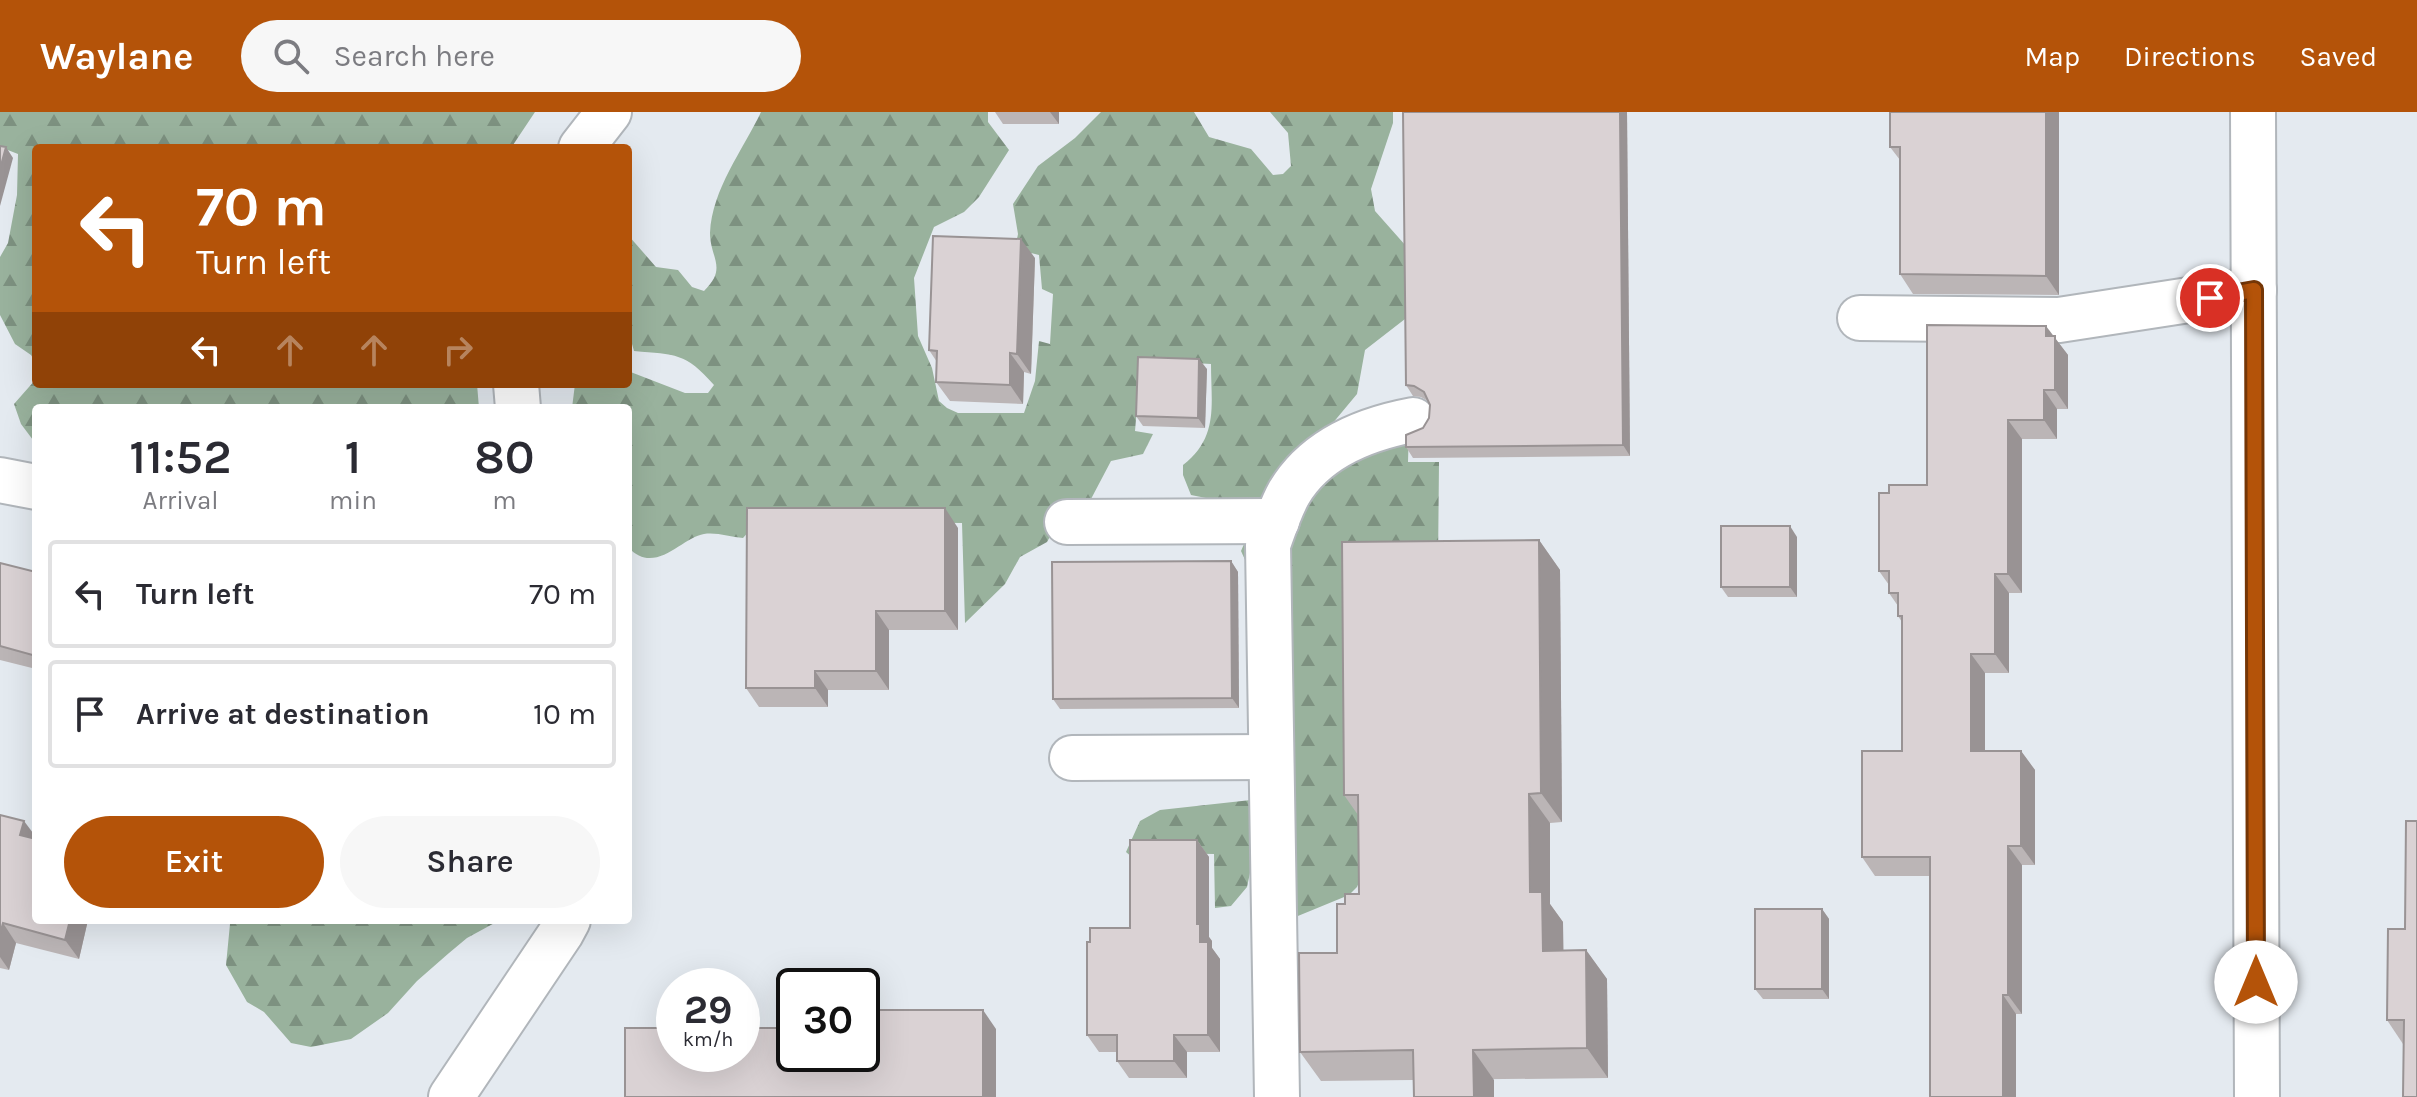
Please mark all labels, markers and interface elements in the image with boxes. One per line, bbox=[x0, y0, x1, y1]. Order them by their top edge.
search box bbox=[241, 20, 801, 92]
text: Waylane bbox=[40, 34, 193, 79]
icon: search bbox=[269, 34, 313, 78]
text: Search here bbox=[333, 38, 495, 74]
text: Map bbox=[2025, 40, 2080, 73]
text: Directions bbox=[2124, 40, 2256, 73]
text: Saved bbox=[2300, 40, 2377, 73]
text: 70 m bbox=[196, 174, 327, 239]
icon: left bbox=[64, 176, 168, 280]
text: Turn left bbox=[196, 241, 331, 283]
pin bbox=[2176, 264, 2244, 332]
icon: arrive bbox=[2188, 276, 2232, 320]
icon: left bbox=[184, 328, 228, 372]
icon: ahead bbox=[268, 328, 312, 372]
icon: ahead bbox=[352, 328, 396, 372]
icon: right bbox=[436, 328, 480, 372]
text: 11:52 bbox=[129, 429, 232, 485]
text: 1 bbox=[345, 429, 361, 485]
text: 80 bbox=[474, 429, 535, 485]
text: Arrival bbox=[142, 485, 219, 516]
text: min bbox=[329, 485, 377, 516]
text: m bbox=[492, 485, 517, 516]
icon: left bbox=[68, 572, 112, 616]
text: Turn left bbox=[136, 576, 254, 612]
text: 70 m bbox=[529, 576, 596, 612]
icon: arrive bbox=[68, 692, 112, 736]
text: Arrive at destination bbox=[136, 696, 430, 732]
text: 10 m bbox=[533, 696, 596, 732]
button: Exit bbox=[64, 816, 324, 908]
button: Share bbox=[340, 816, 600, 908]
position arrow bbox=[2214, 940, 2298, 1024]
speed limit sign: 30 bbox=[776, 968, 880, 1072]
text: 29 bbox=[684, 986, 732, 1033]
text: km/h bbox=[683, 1028, 733, 1051]

